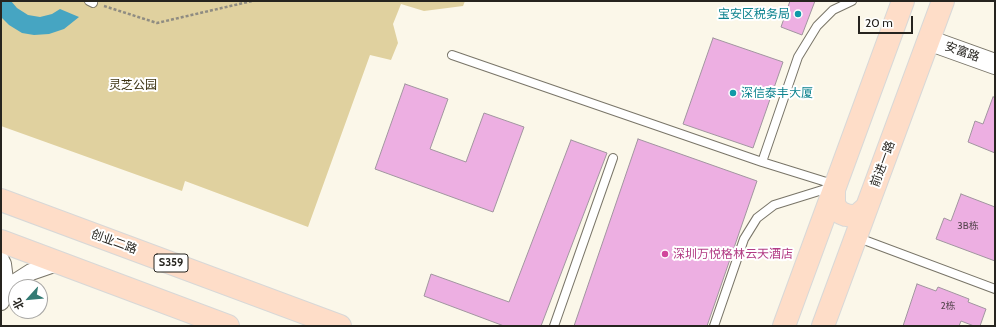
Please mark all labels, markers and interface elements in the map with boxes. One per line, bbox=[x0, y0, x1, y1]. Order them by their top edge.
place label: 宝安区税务局 bbox=[718, 7, 790, 21]
scale bar bbox=[860, 8, 915, 34]
marker: 宝安区税务局 bbox=[793, 9, 803, 19]
text: 20 m bbox=[865, 15, 893, 30]
street label: 安富路 bbox=[943, 39, 981, 65]
park label: 灵芝公园 bbox=[109, 78, 157, 92]
place label: 深信泰丰大厦 bbox=[741, 86, 813, 100]
marker: 深信泰丰大厦 bbox=[728, 88, 738, 98]
street label: 前进一路 bbox=[868, 139, 898, 189]
house number: 3B栋 bbox=[957, 220, 979, 232]
street label: 创业二路 bbox=[89, 227, 139, 257]
place label: 深圳万悦格林云天酒店 bbox=[673, 247, 793, 261]
marker: 深圳万悦格林云天酒店 bbox=[660, 249, 670, 259]
road number: S359 bbox=[154, 254, 188, 272]
north arrow bbox=[8, 279, 48, 319]
text: 北 bbox=[9, 296, 27, 312]
house number: 2栋 bbox=[940, 300, 956, 312]

